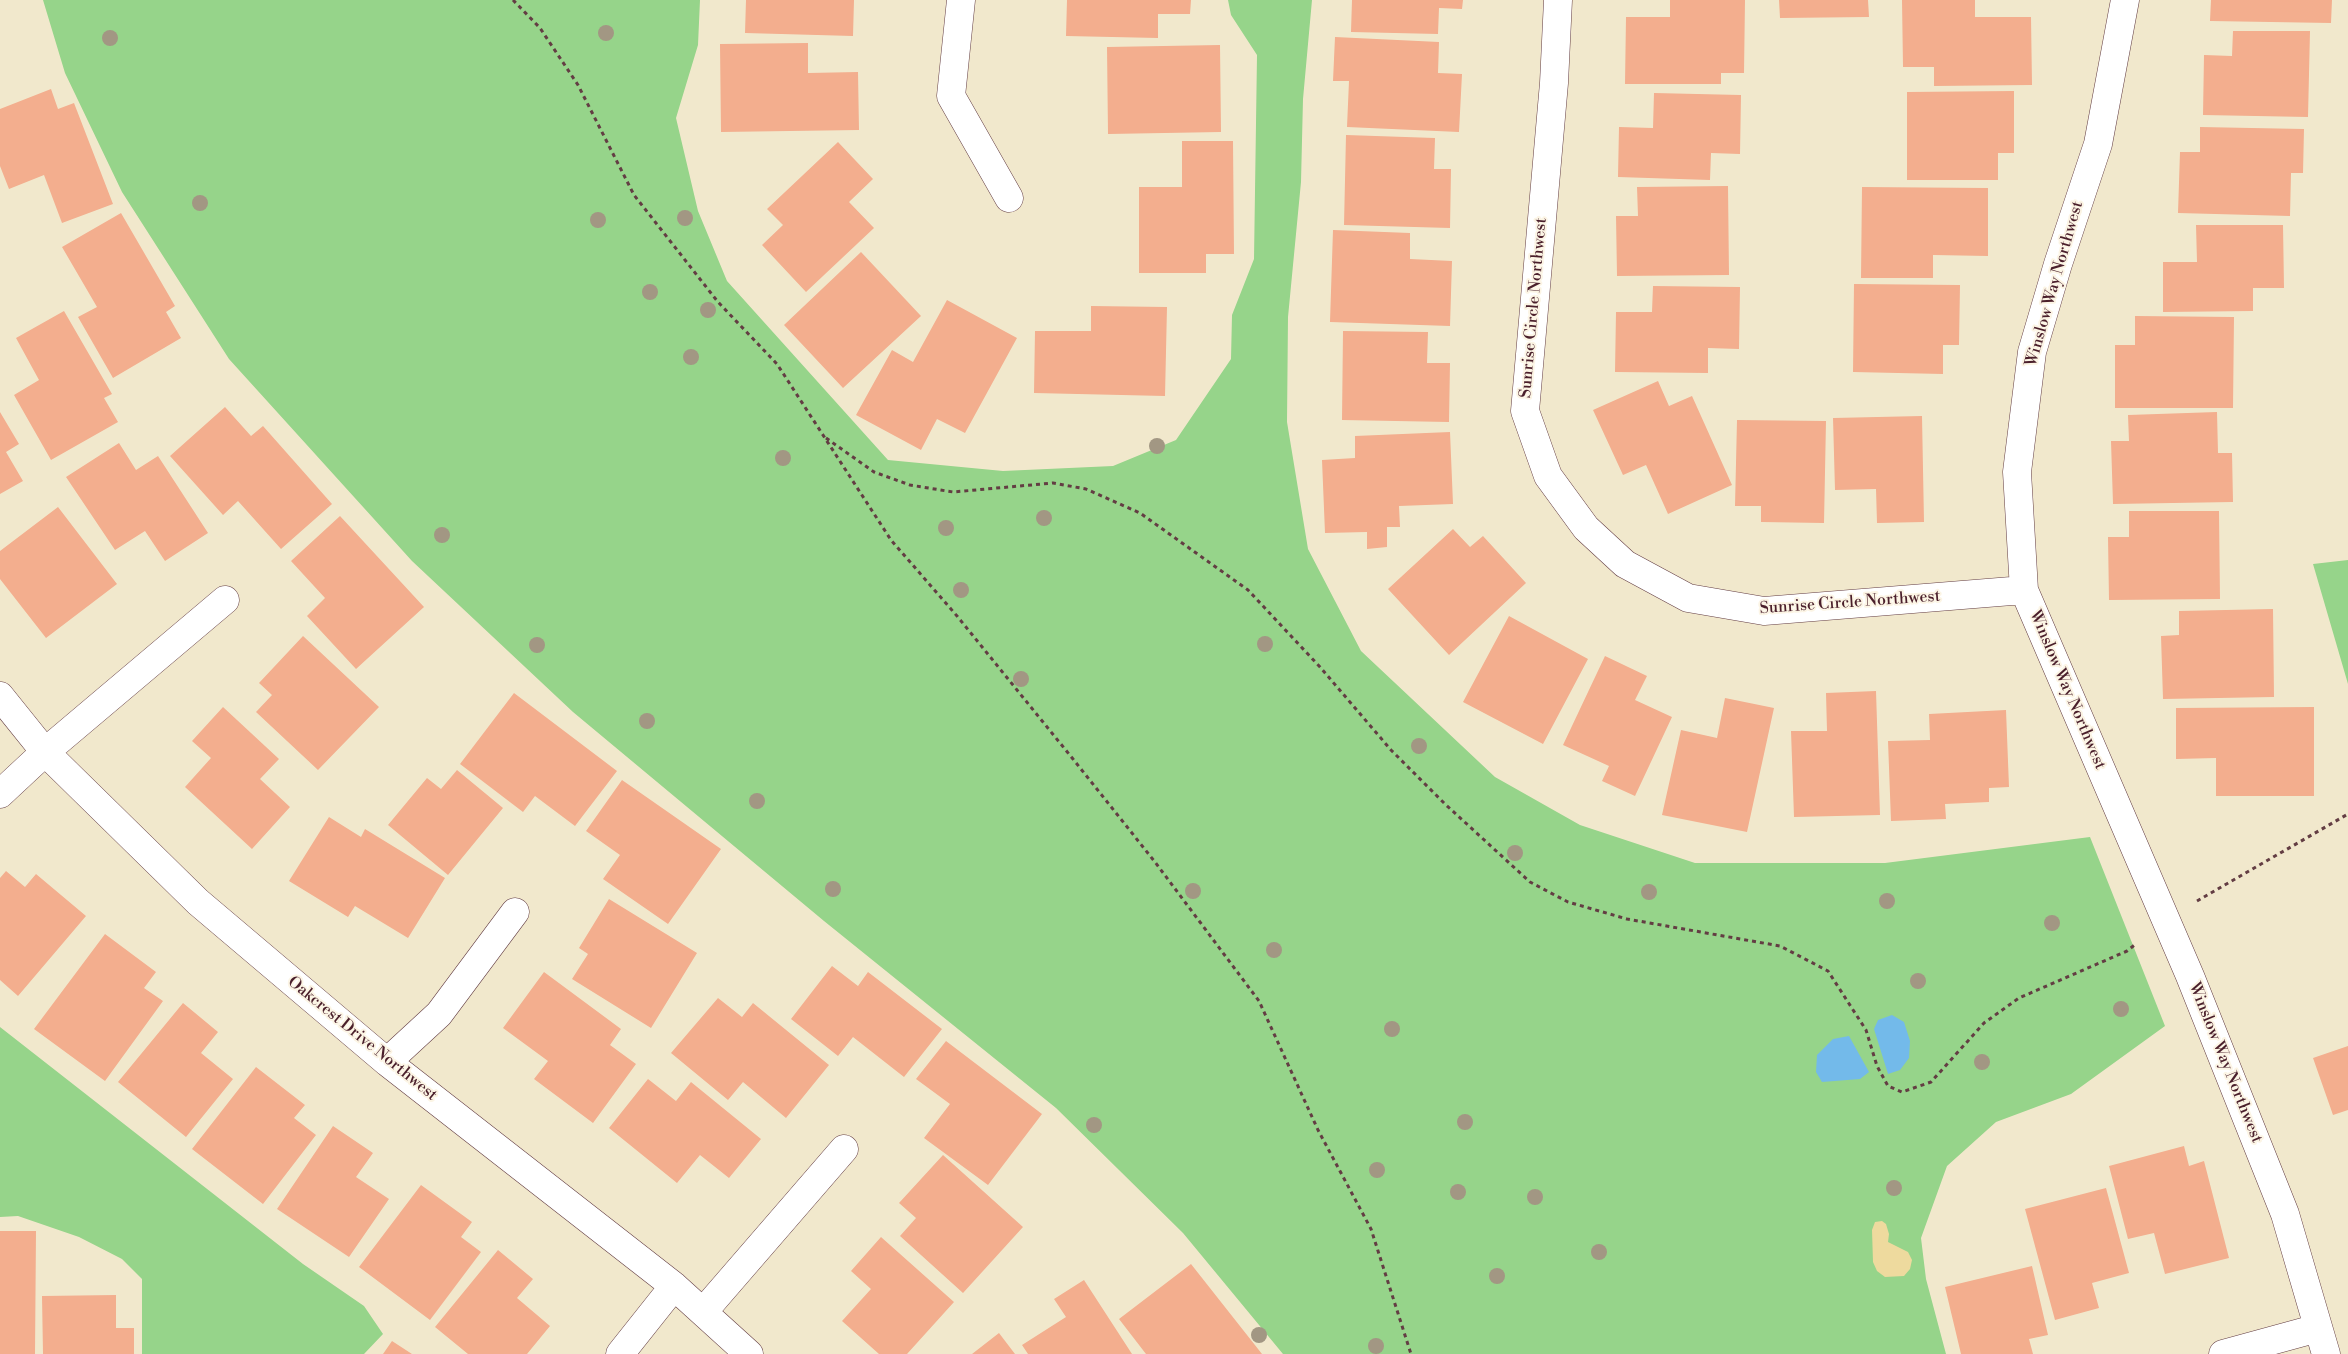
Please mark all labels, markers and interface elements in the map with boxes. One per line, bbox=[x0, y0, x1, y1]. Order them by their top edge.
street label: Winslow Way Northwest bbox=[2022, 199, 2088, 369]
street label: Sunrise Circle Northwest bbox=[1517, 217, 1551, 399]
street label: Sunrise Circle Northwest bbox=[1759, 587, 1941, 619]
street label: Winslow Way Northwest bbox=[2025, 607, 2109, 773]
street label: Oakcrest Drive Northwest bbox=[283, 973, 441, 1105]
street label: Winslow Way Northwest bbox=[2184, 980, 2266, 1146]

